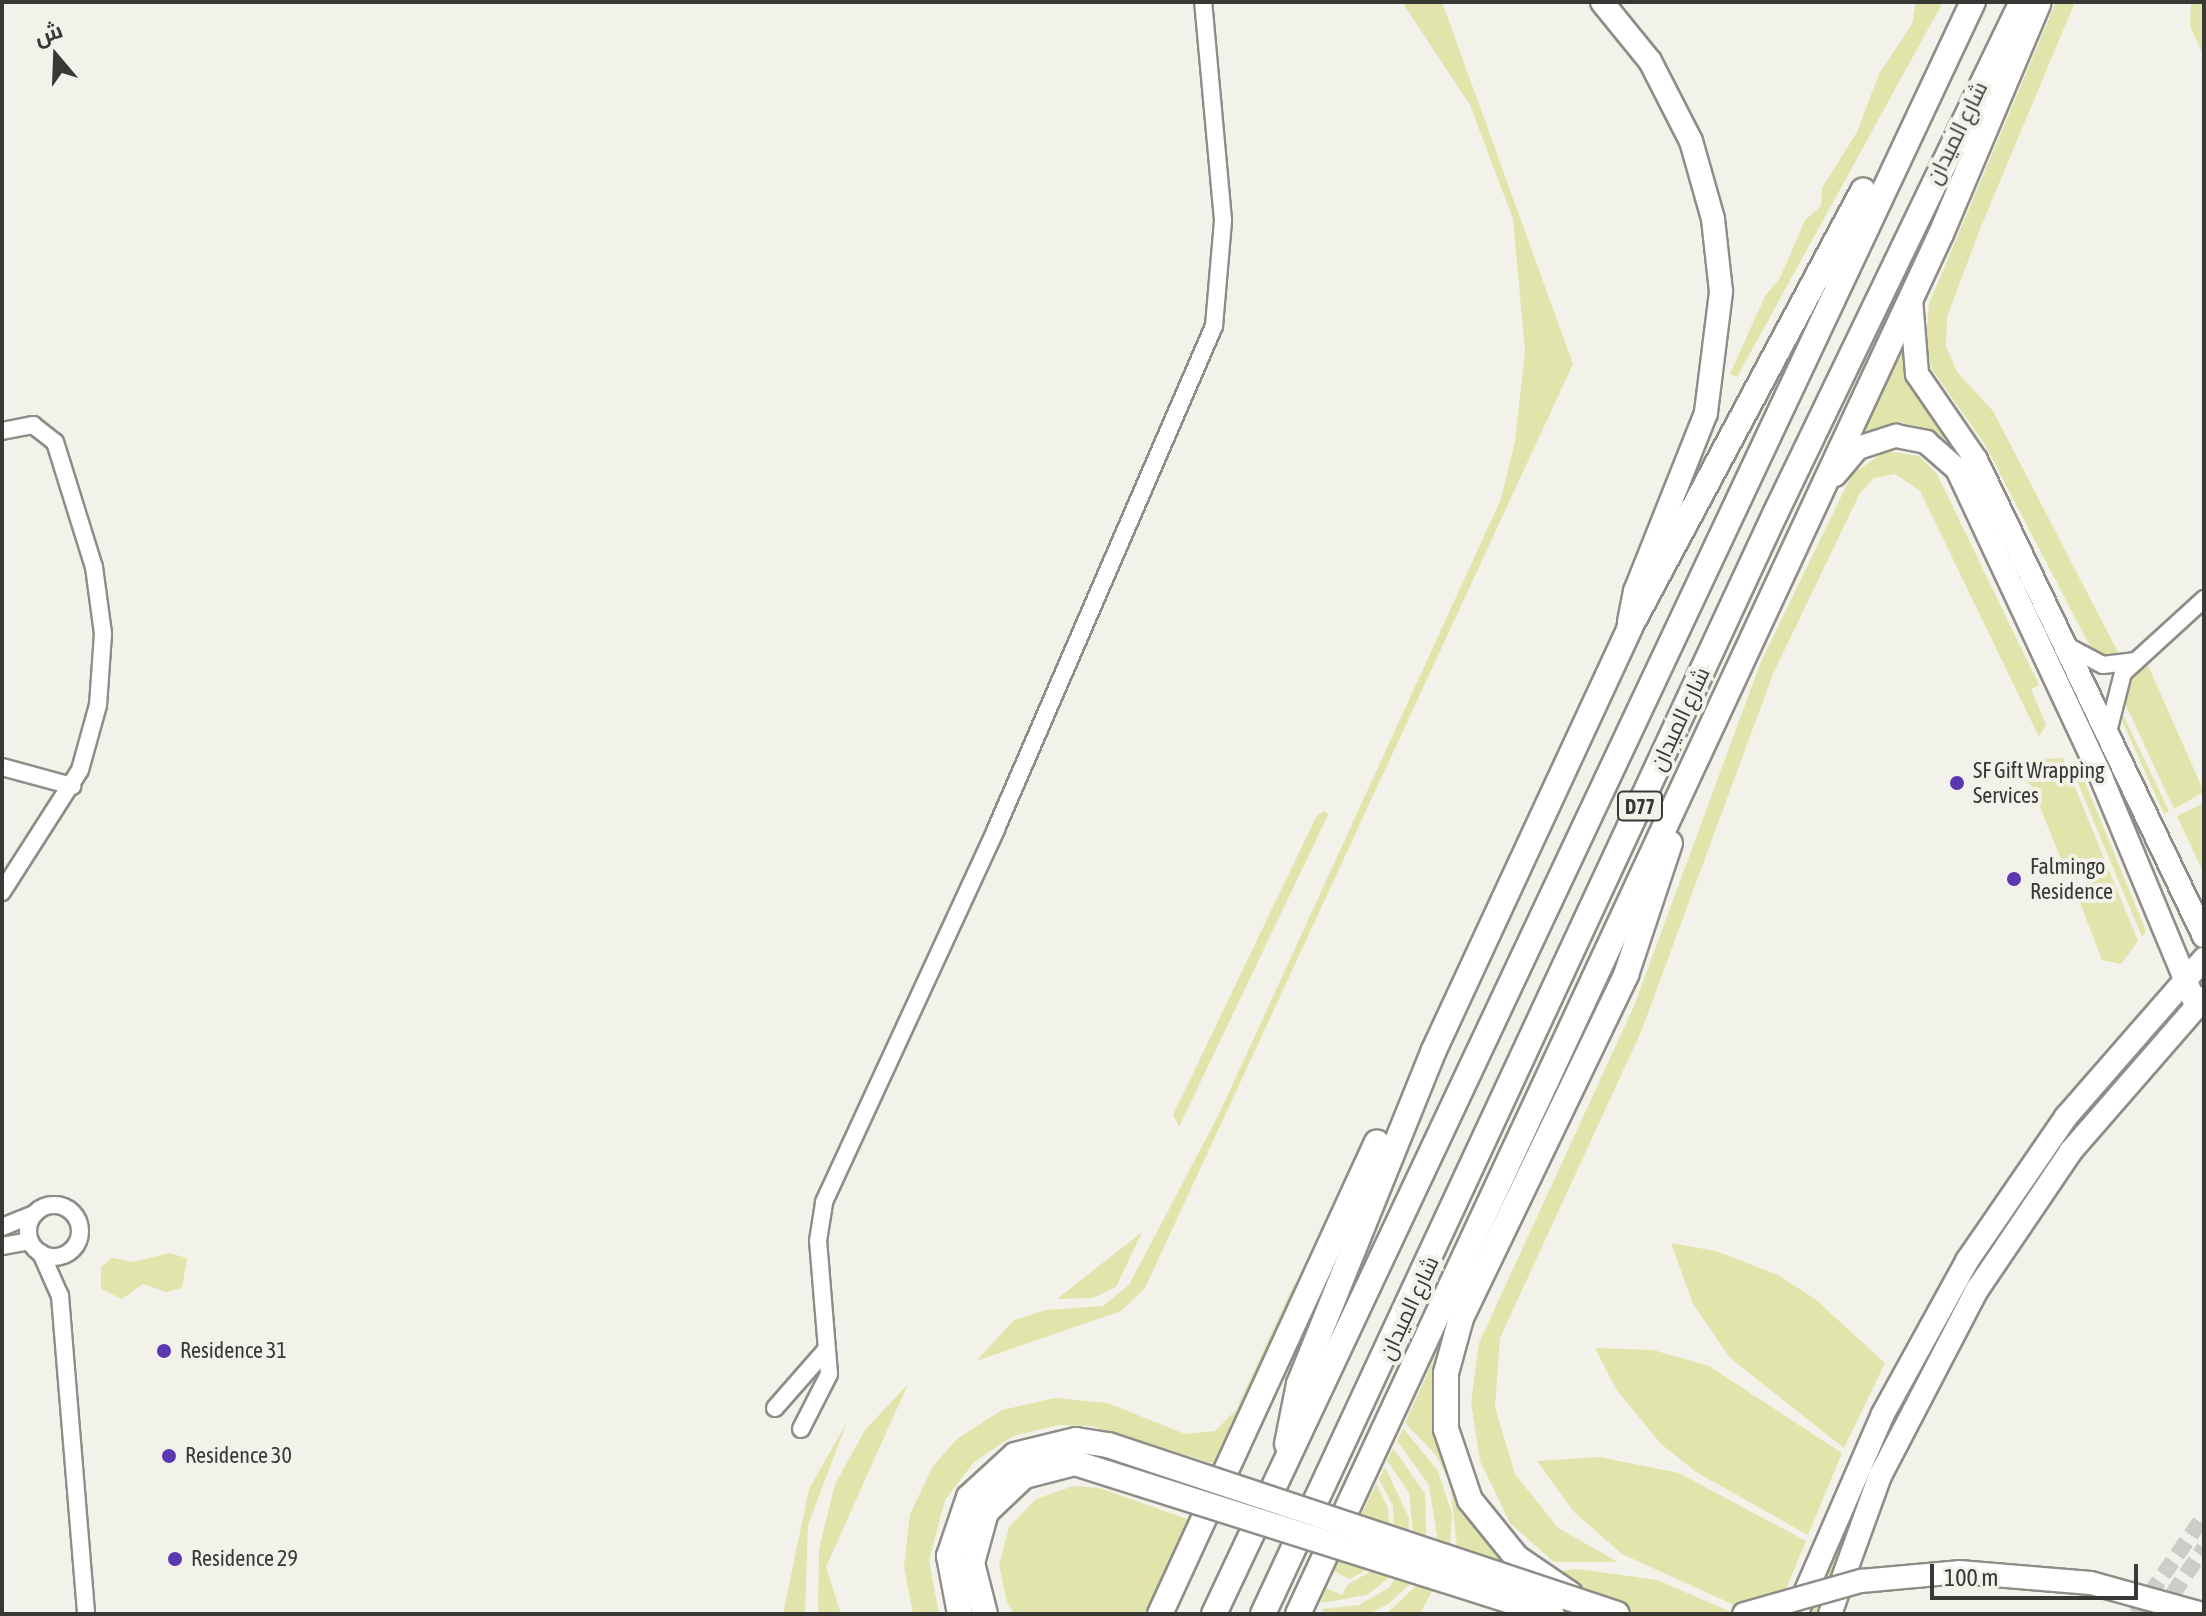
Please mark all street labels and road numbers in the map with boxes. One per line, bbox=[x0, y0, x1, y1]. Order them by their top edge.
street label: شارع الميدان bbox=[1921, 77, 1993, 189]
street label: شارع الميدان bbox=[1645, 663, 1715, 775]
road number: D77 bbox=[1616, 790, 1664, 822]
street label: شارع الميدان bbox=[1374, 1252, 1444, 1364]

